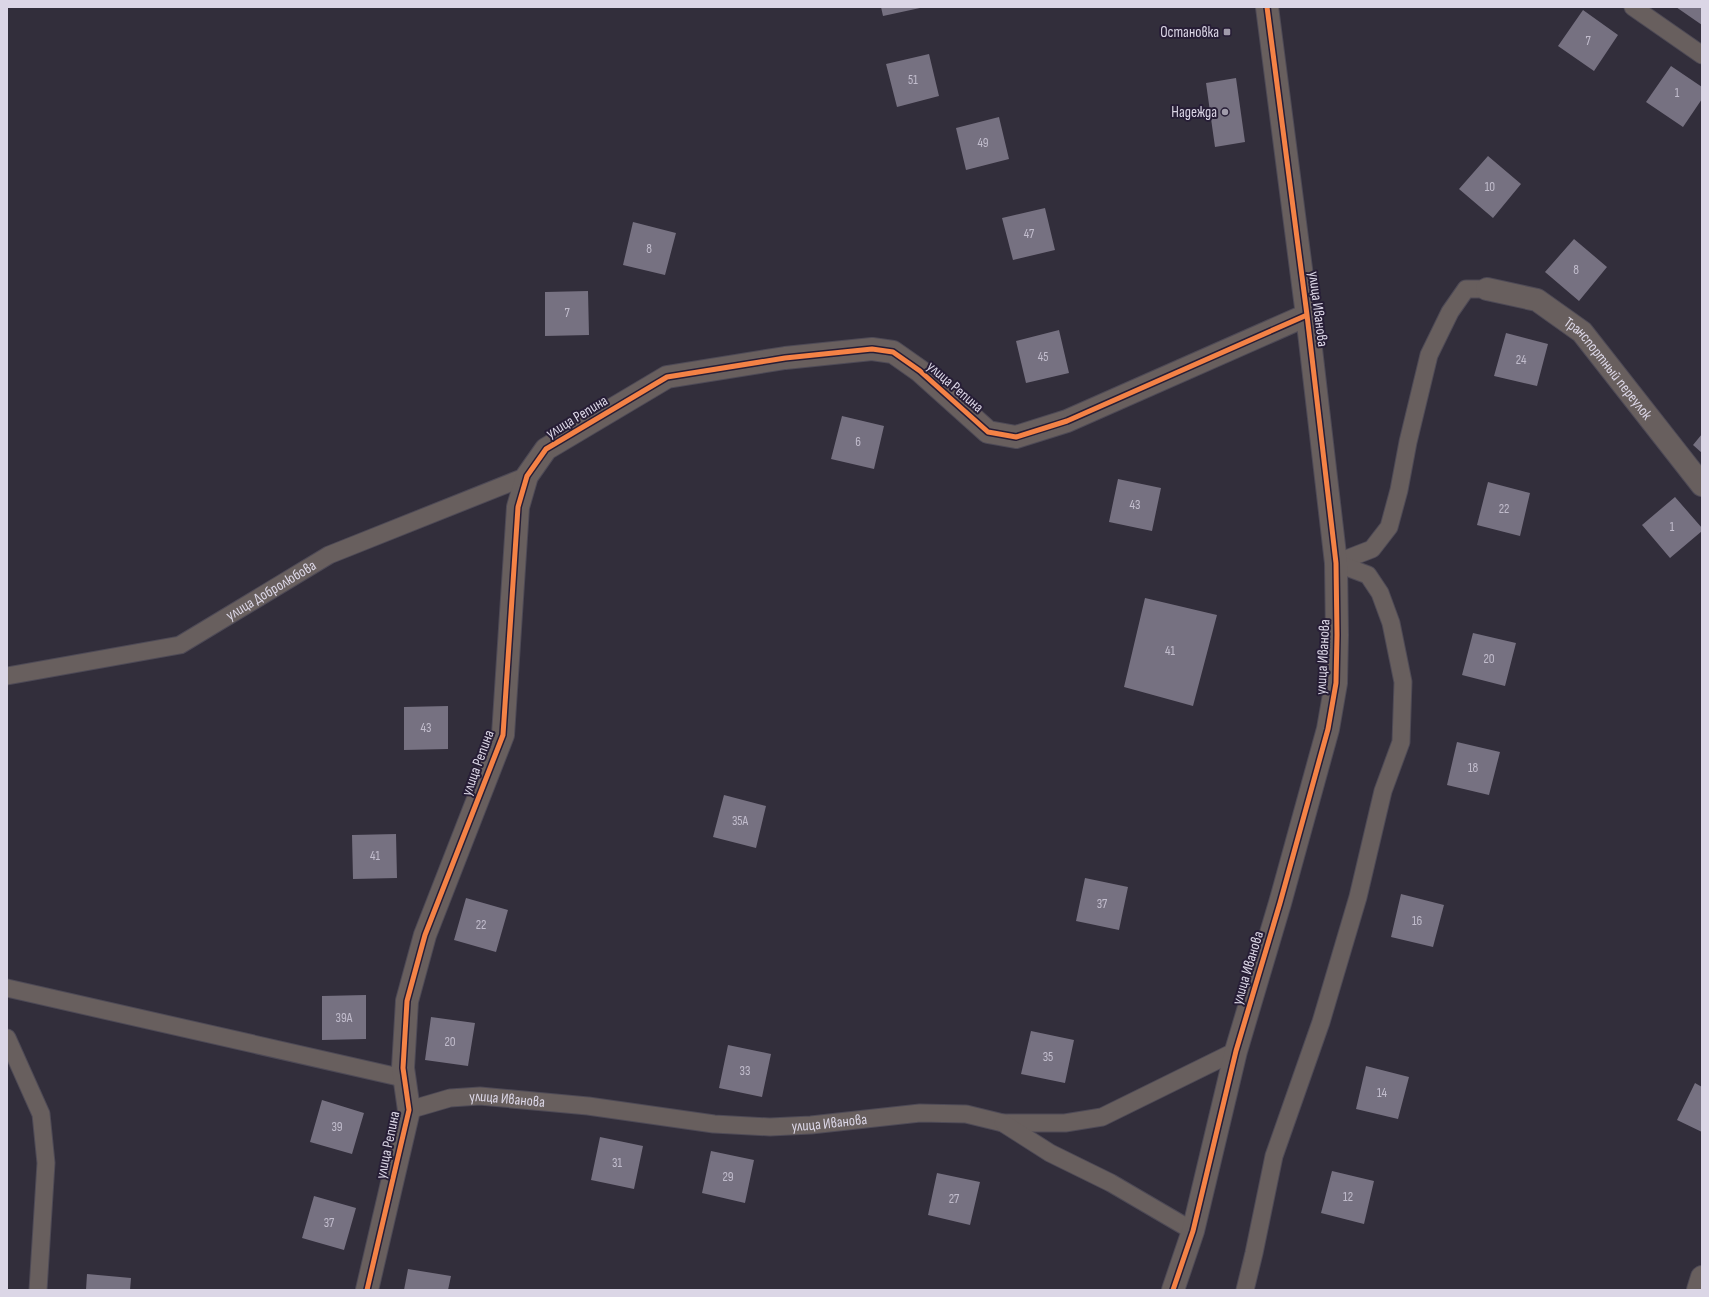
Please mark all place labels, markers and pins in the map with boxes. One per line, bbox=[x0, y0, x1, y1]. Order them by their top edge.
place label: Остановка bbox=[1160, 23, 1219, 42]
marker: Остановка bbox=[1222, 27, 1232, 37]
place label: Надежда bbox=[1171, 103, 1217, 122]
marker: Надежда bbox=[1220, 107, 1230, 117]

